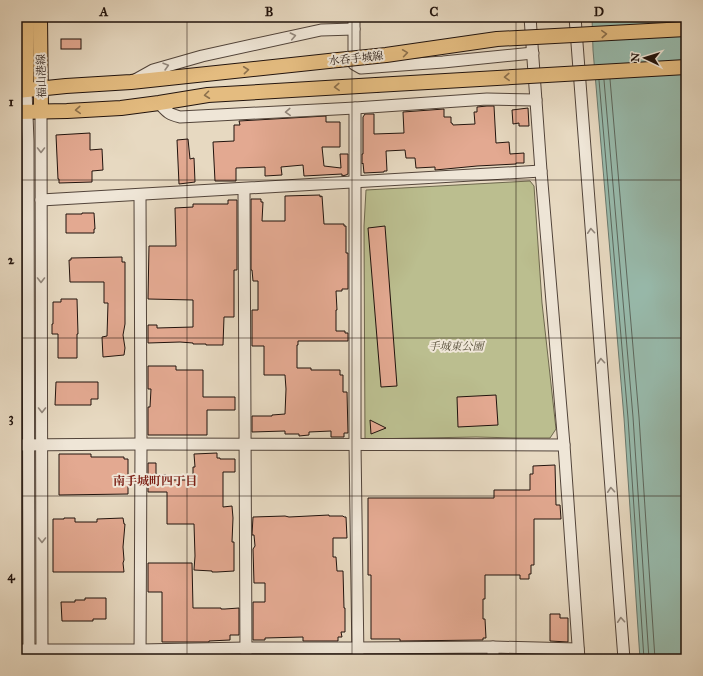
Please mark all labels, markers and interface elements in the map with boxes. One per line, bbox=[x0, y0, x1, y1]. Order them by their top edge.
text: A bbox=[99, 4, 109, 20]
text: B bbox=[265, 4, 274, 20]
text: C bbox=[430, 4, 439, 20]
text: D bbox=[594, 4, 604, 20]
one-way arrow bbox=[601, 29, 607, 38]
one-way arrow bbox=[289, 33, 296, 41]
north arrow bbox=[625, 38, 665, 78]
street label: 水呑手城線 bbox=[328, 49, 384, 68]
one-way arrow bbox=[402, 49, 408, 58]
text: N bbox=[629, 52, 642, 62]
street label: 福山港線 bbox=[35, 54, 48, 98]
one-way arrow bbox=[162, 62, 169, 71]
one-way arrow bbox=[243, 65, 249, 74]
one-way arrow bbox=[504, 73, 510, 82]
one-way arrow bbox=[334, 83, 340, 92]
one-way arrow bbox=[204, 91, 210, 100]
text: 1 bbox=[8, 94, 14, 110]
one-way arrow bbox=[75, 106, 81, 115]
one-way arrow bbox=[285, 107, 291, 116]
one-way arrow bbox=[37, 147, 45, 153]
one-way arrow bbox=[587, 228, 596, 234]
text: 2 bbox=[8, 252, 15, 268]
one-way arrow bbox=[37, 277, 45, 283]
park label: 手城東公園 bbox=[429, 340, 485, 353]
one-way arrow bbox=[597, 358, 606, 364]
one-way arrow bbox=[38, 407, 46, 413]
text: 3 bbox=[8, 410, 14, 426]
district label: 南手城町四丁目 bbox=[113, 474, 197, 488]
one-way arrow bbox=[607, 487, 616, 494]
one-way arrow bbox=[38, 537, 46, 543]
text: 4 bbox=[7, 568, 15, 584]
one-way arrow bbox=[616, 617, 625, 623]

